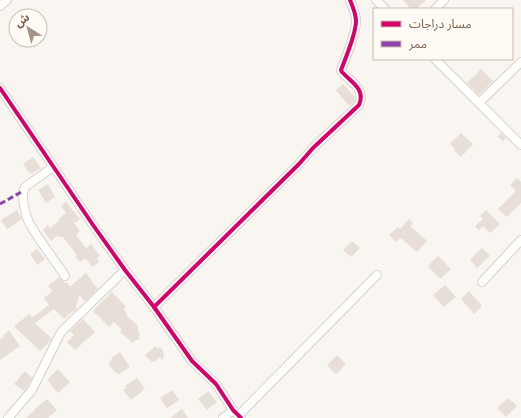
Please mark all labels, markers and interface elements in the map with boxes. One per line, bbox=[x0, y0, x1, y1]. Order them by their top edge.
north arrow bbox=[8, 8, 48, 48]
legend bbox=[373, 8, 513, 60]
text: ش bbox=[12, 11, 32, 30]
text: مسار دراجات bbox=[409, 17, 472, 31]
text: ممر bbox=[408, 37, 427, 51]

